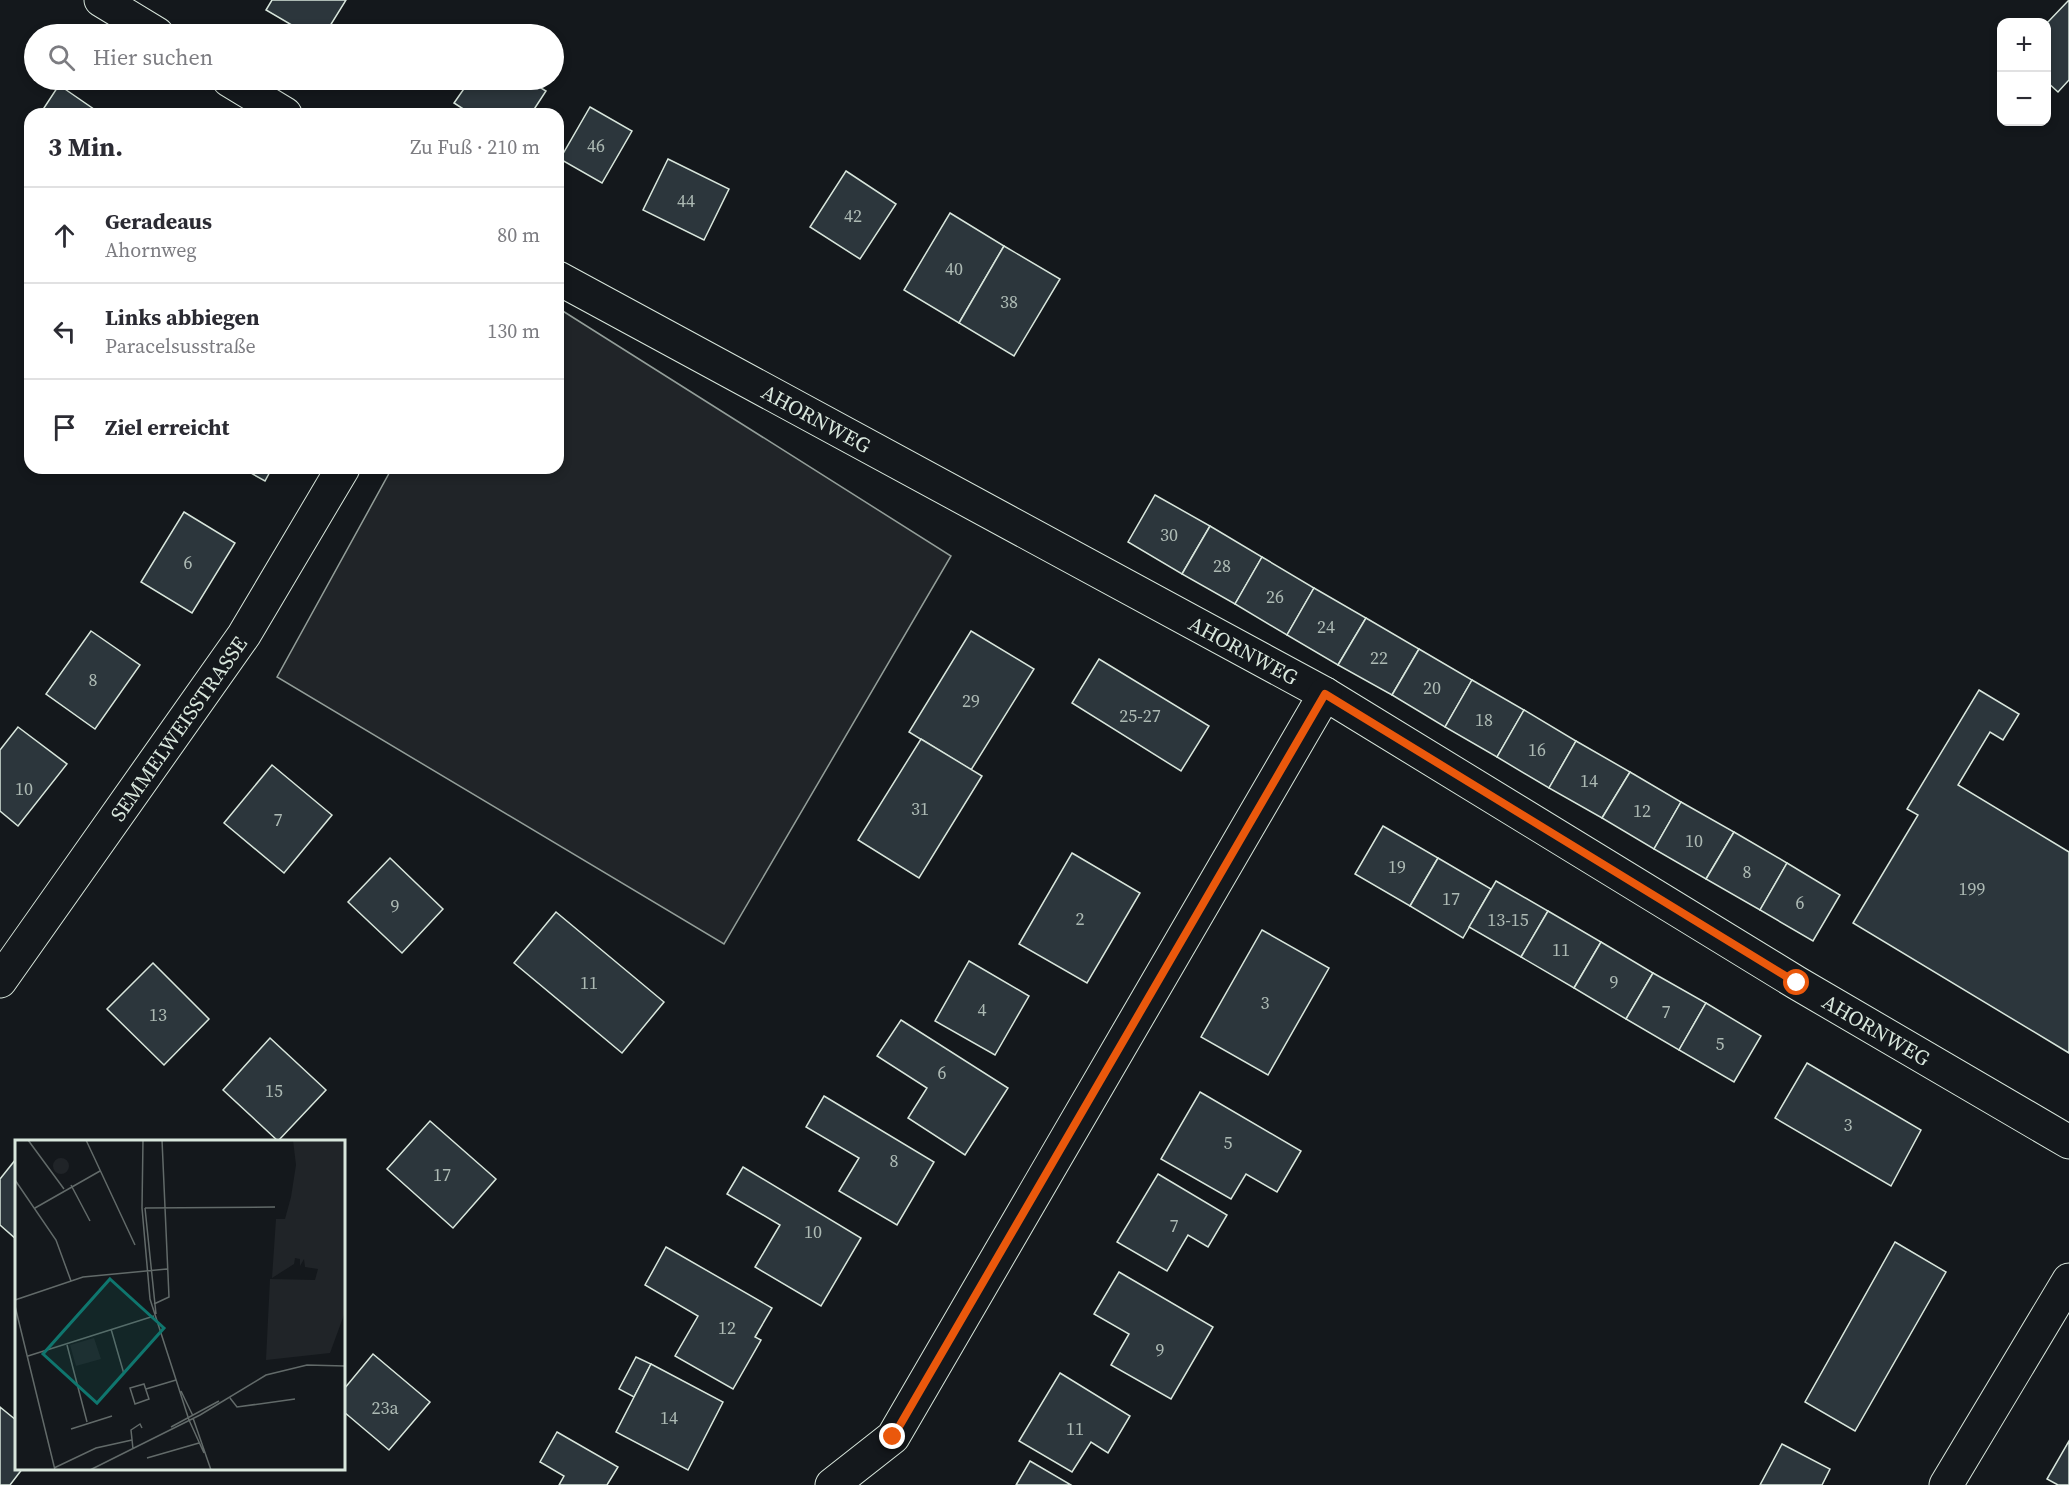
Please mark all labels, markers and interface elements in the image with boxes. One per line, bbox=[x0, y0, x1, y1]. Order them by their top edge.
map controls bbox=[1997, 18, 2051, 126]
button: + bbox=[1997, 18, 2051, 72]
search box bbox=[24, 24, 564, 90]
icon: search bbox=[45, 41, 78, 74]
text: Hier suchen bbox=[93, 42, 213, 72]
button: − bbox=[1997, 72, 2051, 126]
text: 3 Min. bbox=[48, 129, 123, 165]
text: Zu Fuß · 210 m bbox=[410, 133, 540, 161]
house number: 46 bbox=[587, 133, 605, 158]
house number: 44 bbox=[677, 188, 695, 213]
house number: 42 bbox=[844, 203, 862, 228]
text: Geradeaus bbox=[105, 206, 212, 236]
icon: ahead bbox=[48, 219, 81, 252]
text: 80 m bbox=[497, 221, 540, 249]
text: Ahornweg bbox=[105, 236, 197, 264]
house number: 40 bbox=[945, 256, 963, 281]
house number: 38 bbox=[1000, 289, 1018, 314]
text: Links abbiegen bbox=[105, 302, 260, 332]
icon: left bbox=[48, 315, 81, 348]
text: 130 m bbox=[487, 317, 540, 345]
text: Paracelsusstraße bbox=[105, 332, 256, 360]
street label: AHORNWEG bbox=[757, 377, 876, 460]
icon: arrive bbox=[48, 411, 81, 444]
text: Ziel erreicht bbox=[105, 412, 229, 442]
house number: 30 bbox=[1160, 522, 1178, 547]
house number: 6 bbox=[184, 550, 193, 575]
house number: 28 bbox=[1213, 553, 1231, 578]
house number: 26 bbox=[1266, 584, 1284, 609]
street label: AHORNWEG bbox=[1184, 608, 1303, 691]
house number: 24 bbox=[1317, 614, 1335, 639]
street label: SEMMELWEISSTRASSE bbox=[103, 630, 253, 827]
house number: 22 bbox=[1370, 645, 1388, 670]
house number: 8 bbox=[89, 667, 98, 692]
house number: 20 bbox=[1423, 675, 1441, 700]
house number: 29 bbox=[962, 688, 980, 713]
house number: 25-27 bbox=[1119, 703, 1161, 728]
house number: 18 bbox=[1475, 707, 1493, 732]
house number: 16 bbox=[1528, 737, 1546, 762]
house number: 14 bbox=[1580, 768, 1598, 793]
house number: 10 bbox=[15, 776, 33, 801]
house number: 31 bbox=[911, 796, 929, 821]
house number: 12 bbox=[1633, 798, 1651, 823]
house number: 7 bbox=[274, 807, 283, 832]
house number: 10 bbox=[1685, 828, 1703, 853]
house number: 19 bbox=[1388, 854, 1406, 879]
house number: 8 bbox=[1743, 859, 1752, 884]
house number: 199 bbox=[1959, 876, 1986, 901]
house number: 17 bbox=[1442, 886, 1460, 911]
house number: 6 bbox=[1796, 890, 1805, 915]
house number: 9 bbox=[391, 893, 400, 918]
house number: 2 bbox=[1076, 906, 1085, 931]
house number: 13-15 bbox=[1487, 907, 1529, 932]
house number: 11 bbox=[1552, 937, 1570, 962]
house number: 9 bbox=[1610, 969, 1619, 994]
route start bbox=[1783, 969, 1809, 995]
house number: 11 bbox=[580, 970, 598, 995]
street label: AHORNWEG bbox=[1817, 987, 1936, 1072]
house number: 3 bbox=[1261, 990, 1270, 1015]
house number: 4 bbox=[978, 997, 987, 1022]
house number: 7 bbox=[1662, 999, 1671, 1024]
house number: 13 bbox=[149, 1002, 167, 1027]
house number: 5 bbox=[1716, 1031, 1725, 1056]
house number: 6 bbox=[938, 1060, 947, 1085]
house number: 15 bbox=[265, 1078, 283, 1103]
house number: 3 bbox=[1844, 1112, 1853, 1137]
house number: 5 bbox=[1224, 1130, 1233, 1155]
inset map bbox=[15, 1140, 345, 1470]
house number: 8 bbox=[890, 1148, 899, 1173]
house number: 17 bbox=[433, 1162, 451, 1187]
house number: 7 bbox=[1170, 1213, 1179, 1238]
house number: 10 bbox=[804, 1219, 822, 1244]
house number: 12 bbox=[718, 1315, 736, 1340]
house number: 9 bbox=[1156, 1337, 1165, 1362]
house number: 23a bbox=[371, 1395, 399, 1420]
house number: 14 bbox=[660, 1405, 678, 1430]
house number: 11 bbox=[1066, 1416, 1084, 1441]
route end bbox=[879, 1423, 905, 1449]

